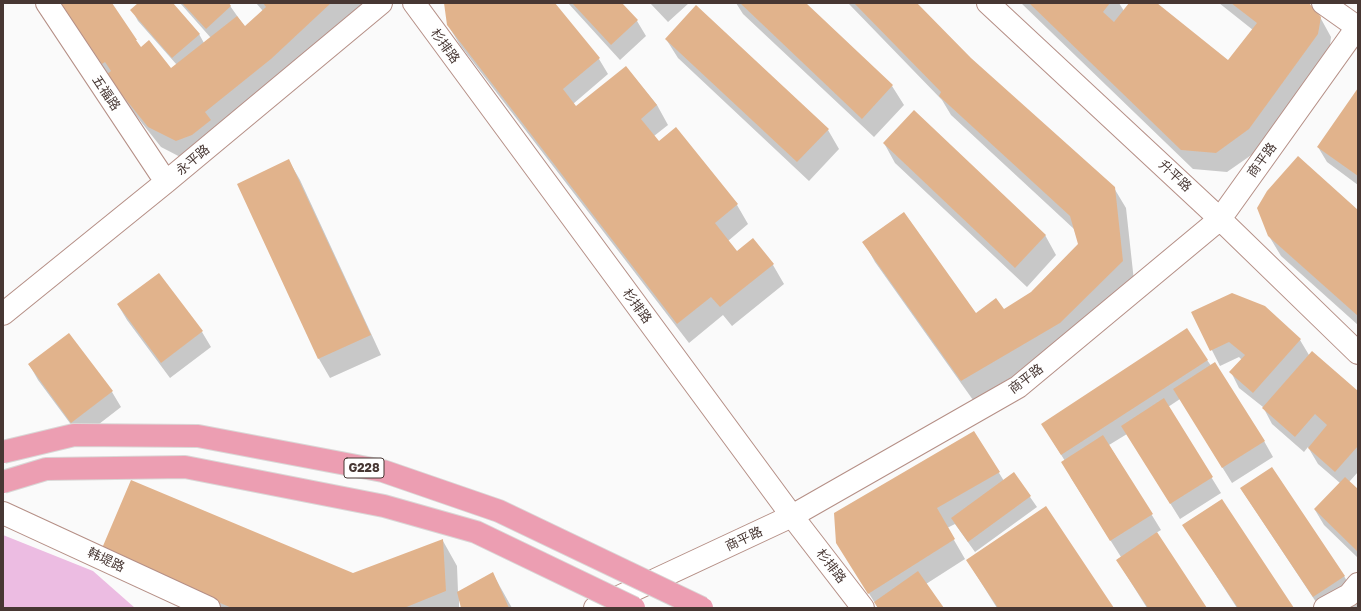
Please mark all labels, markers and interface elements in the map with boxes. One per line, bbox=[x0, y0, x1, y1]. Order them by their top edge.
street label: 杉排路 bbox=[427, 26, 463, 66]
street label: 五福路 bbox=[89, 72, 123, 114]
street label: 商平路 bbox=[1244, 140, 1280, 180]
street label: 永平路 bbox=[173, 141, 213, 179]
street label: 升平路 bbox=[1155, 157, 1195, 195]
street label: 杉排路 bbox=[619, 286, 655, 326]
street label: 商平路 bbox=[1006, 361, 1046, 397]
road number: G228 bbox=[344, 458, 384, 478]
street label: 商平路 bbox=[723, 524, 765, 554]
street label: 韩堤路 bbox=[85, 545, 127, 575]
street label: 杉排路 bbox=[813, 546, 849, 586]

